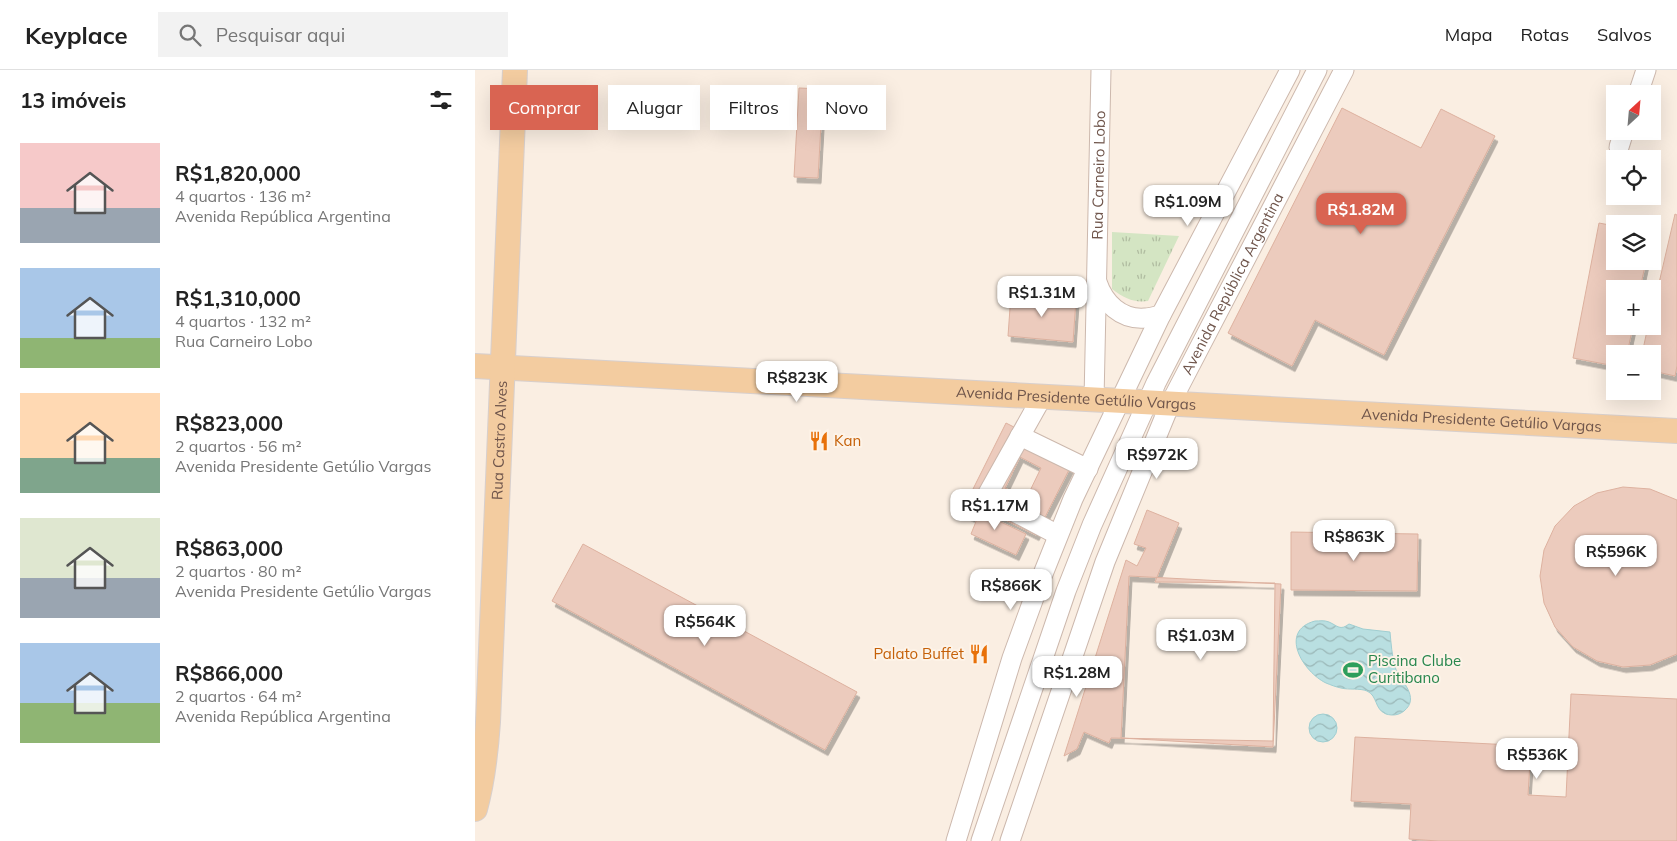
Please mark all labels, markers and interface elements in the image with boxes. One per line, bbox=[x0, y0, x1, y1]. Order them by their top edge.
search box bbox=[158, 12, 508, 57]
text: Keyplace bbox=[25, 20, 128, 50]
icon: search bbox=[176, 21, 204, 49]
text: Pesquisar aqui bbox=[216, 23, 345, 47]
text: Mapa bbox=[1445, 23, 1493, 46]
text: Rotas bbox=[1521, 23, 1569, 46]
text: Salvos bbox=[1597, 23, 1652, 46]
chip: Comprar bbox=[490, 85, 598, 130]
chip: Alugar bbox=[608, 85, 700, 130]
chip: Filtros bbox=[710, 85, 797, 130]
chip: Novo bbox=[807, 85, 886, 130]
north arrow bbox=[1606, 85, 1661, 140]
map controls bbox=[1606, 85, 1661, 400]
icon: filters bbox=[427, 86, 455, 114]
text: 13 imóveis bbox=[20, 87, 126, 113]
street label: Rua Carneiro Lobo bbox=[1087, 110, 1109, 240]
button: locate bbox=[1606, 150, 1661, 205]
text: R$1,820,000 bbox=[175, 160, 301, 186]
icon: home bbox=[60, 163, 120, 223]
pin: R$1.09M bbox=[1142, 184, 1234, 227]
text: 4 quartos · 136 m² bbox=[175, 186, 311, 206]
street label: Avenida República Argentina bbox=[1177, 189, 1287, 378]
text: R$1.09M bbox=[1154, 191, 1222, 211]
pin: R$1.82M bbox=[1315, 192, 1407, 235]
text: R$1.82M bbox=[1327, 199, 1395, 219]
text: Avenida República Argentina bbox=[175, 206, 391, 226]
button: layers bbox=[1606, 215, 1661, 270]
pin: R$1.31M bbox=[996, 276, 1088, 318]
button: + bbox=[1606, 280, 1661, 335]
text: R$1.31M bbox=[1008, 282, 1076, 302]
text: R$1,310,000 bbox=[175, 285, 301, 311]
icon: home bbox=[60, 288, 120, 348]
text: 4 quartos · 132 m² bbox=[175, 311, 311, 331]
text: Rua Carneiro Lobo bbox=[175, 331, 313, 351]
button: − bbox=[1606, 345, 1661, 400]
pin: R$823K bbox=[756, 360, 838, 403]
text: R$823K bbox=[767, 367, 827, 387]
street label: Rua Castro Alves bbox=[487, 380, 511, 500]
street label: Avenida Presidente Getúlio Vargas bbox=[955, 382, 1197, 414]
street label: Avenida Presidente Getúlio Vargas bbox=[1361, 404, 1602, 436]
text: R$823,000 bbox=[175, 410, 283, 436]
icon: home bbox=[60, 413, 120, 473]
restaurant icon: Kan bbox=[808, 430, 830, 452]
place label: Kan bbox=[834, 431, 861, 450]
text: 2 quartos · 56 m² bbox=[175, 436, 302, 456]
pin: R$972K bbox=[1116, 438, 1198, 480]
text: R$972K bbox=[1127, 444, 1187, 464]
text: Avenida Presidente Getúlio Vargas bbox=[175, 456, 431, 476]
pin: R$1.17M bbox=[949, 488, 1041, 531]
text: R$1.17M bbox=[961, 495, 1029, 515]
pin: R$863K bbox=[1313, 520, 1395, 562]
text: R$863K bbox=[1324, 526, 1384, 546]
pin: R$596K bbox=[1575, 534, 1657, 577]
text: R$863,000 bbox=[175, 535, 283, 561]
icon: home bbox=[60, 538, 120, 598]
text: R$596K bbox=[1586, 541, 1646, 561]
text: 2 quartos · 80 m² bbox=[175, 561, 302, 581]
pin: R$866K bbox=[970, 568, 1052, 611]
text: R$866K bbox=[981, 575, 1041, 595]
text: Avenida Presidente Getúlio Vargas bbox=[175, 581, 431, 601]
pin: R$564K bbox=[664, 604, 746, 647]
text: R$564K bbox=[675, 611, 735, 631]
pin: R$1.03M bbox=[1155, 618, 1247, 661]
text: R$1.03M bbox=[1167, 625, 1235, 645]
restaurant icon: Palato Buffet bbox=[968, 643, 990, 665]
place label: Palato Buffet bbox=[873, 644, 964, 663]
place label: Piscina Clube Curitibano bbox=[1368, 651, 1461, 687]
pin: R$1.28M bbox=[1031, 656, 1123, 698]
sports icon: Piscina Clube Curitibano bbox=[1342, 659, 1364, 681]
text: R$866,000 bbox=[175, 660, 283, 686]
text: R$1.28M bbox=[1043, 662, 1111, 682]
icon: home bbox=[60, 663, 120, 723]
text: 2 quartos · 64 m² bbox=[175, 686, 302, 706]
text: Avenida República Argentina bbox=[175, 706, 391, 726]
pin: R$536K bbox=[1496, 738, 1578, 780]
text: R$536K bbox=[1507, 744, 1567, 764]

